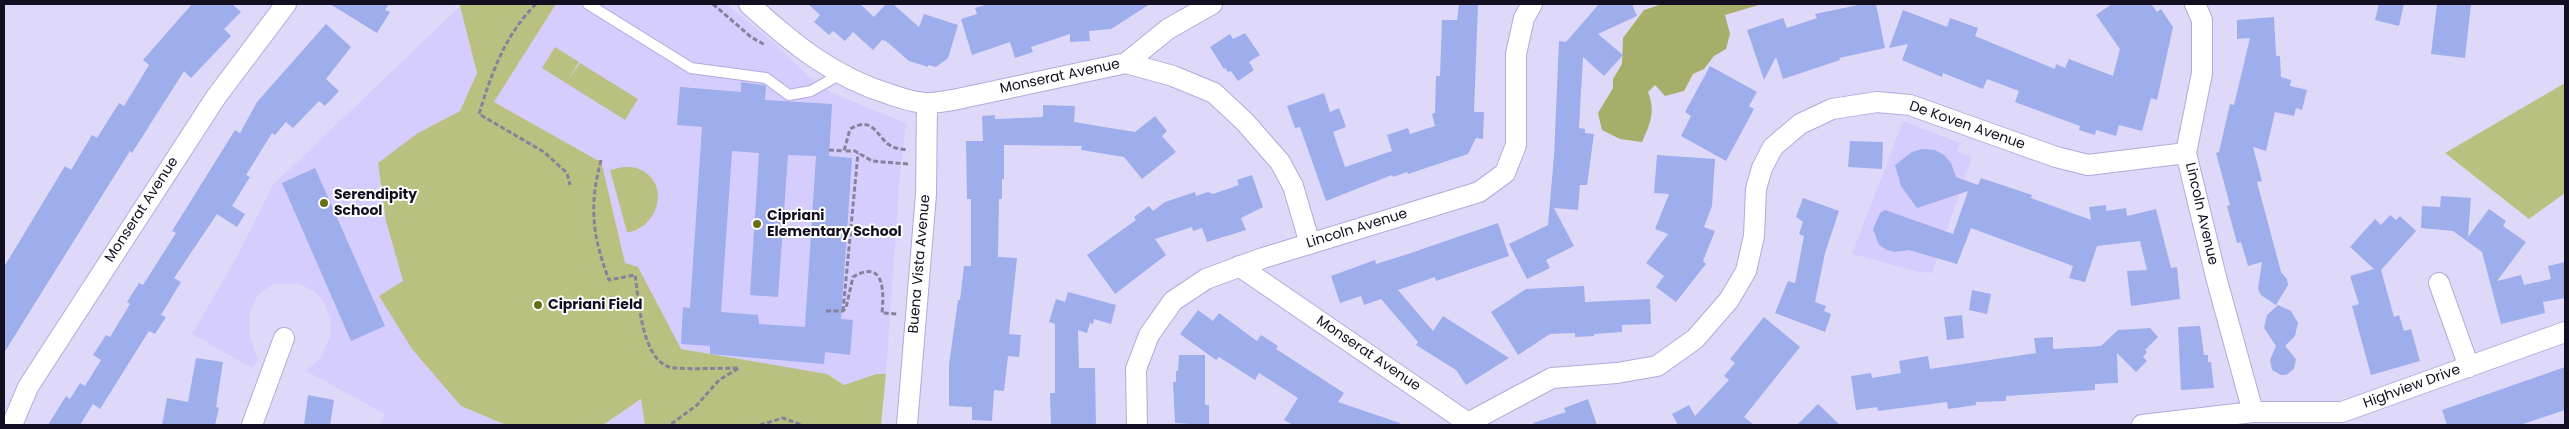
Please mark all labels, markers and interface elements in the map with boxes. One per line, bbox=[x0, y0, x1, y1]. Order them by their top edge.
street label: Monserat Avenue bbox=[999, 56, 1121, 98]
street label: De Koven Avenue bbox=[1907, 98, 2027, 154]
street label: Monserat Avenue bbox=[102, 154, 182, 266]
street label: Lincoln Avenue bbox=[2181, 161, 2221, 267]
place label: Serendipity School bbox=[334, 187, 417, 220]
street label: Buena Vista Avenue bbox=[906, 194, 934, 334]
marker: Serendipity School bbox=[318, 197, 330, 209]
street label: Lincoln Avenue bbox=[1305, 206, 1409, 252]
place label: Cipriani Elementary School bbox=[767, 208, 902, 240]
marker: Cipriani Elementary School bbox=[751, 218, 763, 230]
place label: Cipriani Field bbox=[548, 297, 643, 313]
marker: Cipriani Field bbox=[532, 299, 544, 311]
street label: Monserat Avenue bbox=[1313, 313, 1423, 395]
street label: Highview Drive bbox=[2361, 362, 2463, 412]

